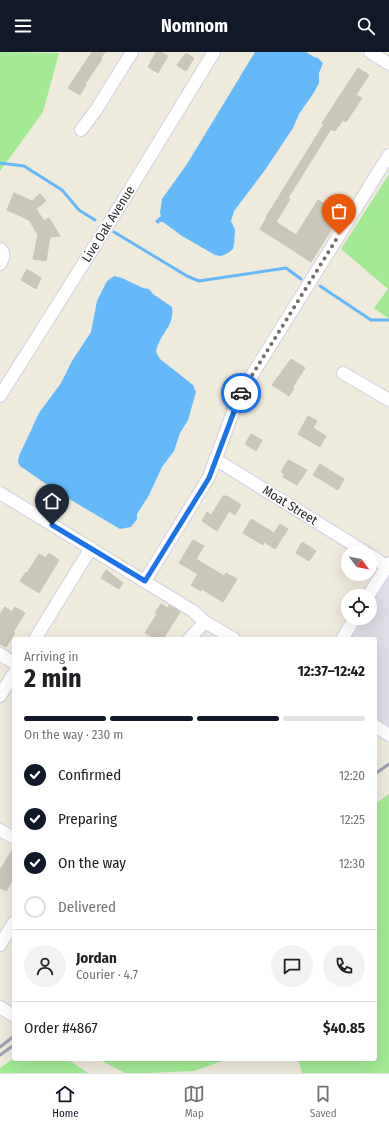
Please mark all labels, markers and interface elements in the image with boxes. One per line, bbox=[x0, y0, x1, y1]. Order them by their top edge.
icon: menu bbox=[12, 15, 34, 37]
text: Nomnom bbox=[161, 15, 228, 37]
icon: search bbox=[355, 15, 377, 37]
street label: Live Oak Avenue bbox=[79, 183, 137, 265]
pin bbox=[322, 194, 356, 235]
icon: bag bbox=[328, 200, 350, 222]
courier bbox=[221, 373, 261, 413]
icon: car bbox=[230, 382, 252, 404]
street label: Moat Street bbox=[260, 482, 321, 528]
pin bbox=[35, 484, 69, 525]
icon: home bbox=[41, 490, 63, 512]
north arrow bbox=[341, 545, 377, 581]
map controls bbox=[341, 545, 377, 625]
button: locate bbox=[341, 589, 377, 625]
text: Arriving in bbox=[24, 649, 78, 664]
text: 12:37–12:42 bbox=[297, 662, 365, 680]
text: 2 min bbox=[24, 663, 82, 694]
text: On the way · 230 m bbox=[24, 727, 123, 742]
icon: check bbox=[24, 764, 46, 786]
text: Confirmed bbox=[58, 766, 121, 784]
text: 12:20 bbox=[339, 768, 365, 783]
icon: check bbox=[24, 808, 46, 830]
text: Preparing bbox=[58, 810, 117, 828]
text: 12:25 bbox=[340, 812, 365, 827]
icon: check bbox=[24, 852, 46, 874]
text: On the way bbox=[58, 854, 126, 872]
text: 12:30 bbox=[339, 856, 365, 871]
text: Delivered bbox=[58, 898, 116, 916]
button: person bbox=[24, 945, 66, 987]
button: chat bbox=[271, 945, 313, 987]
button: phone bbox=[323, 945, 365, 987]
text: Jordan bbox=[76, 949, 117, 967]
text: Courier · 4.7 bbox=[76, 967, 138, 982]
text: Order #4867 bbox=[24, 1019, 98, 1037]
text: $40.85 bbox=[323, 1019, 365, 1037]
tab: Home bbox=[52, 1083, 79, 1120]
tab: Map bbox=[183, 1083, 205, 1120]
tab: Saved bbox=[310, 1083, 337, 1120]

